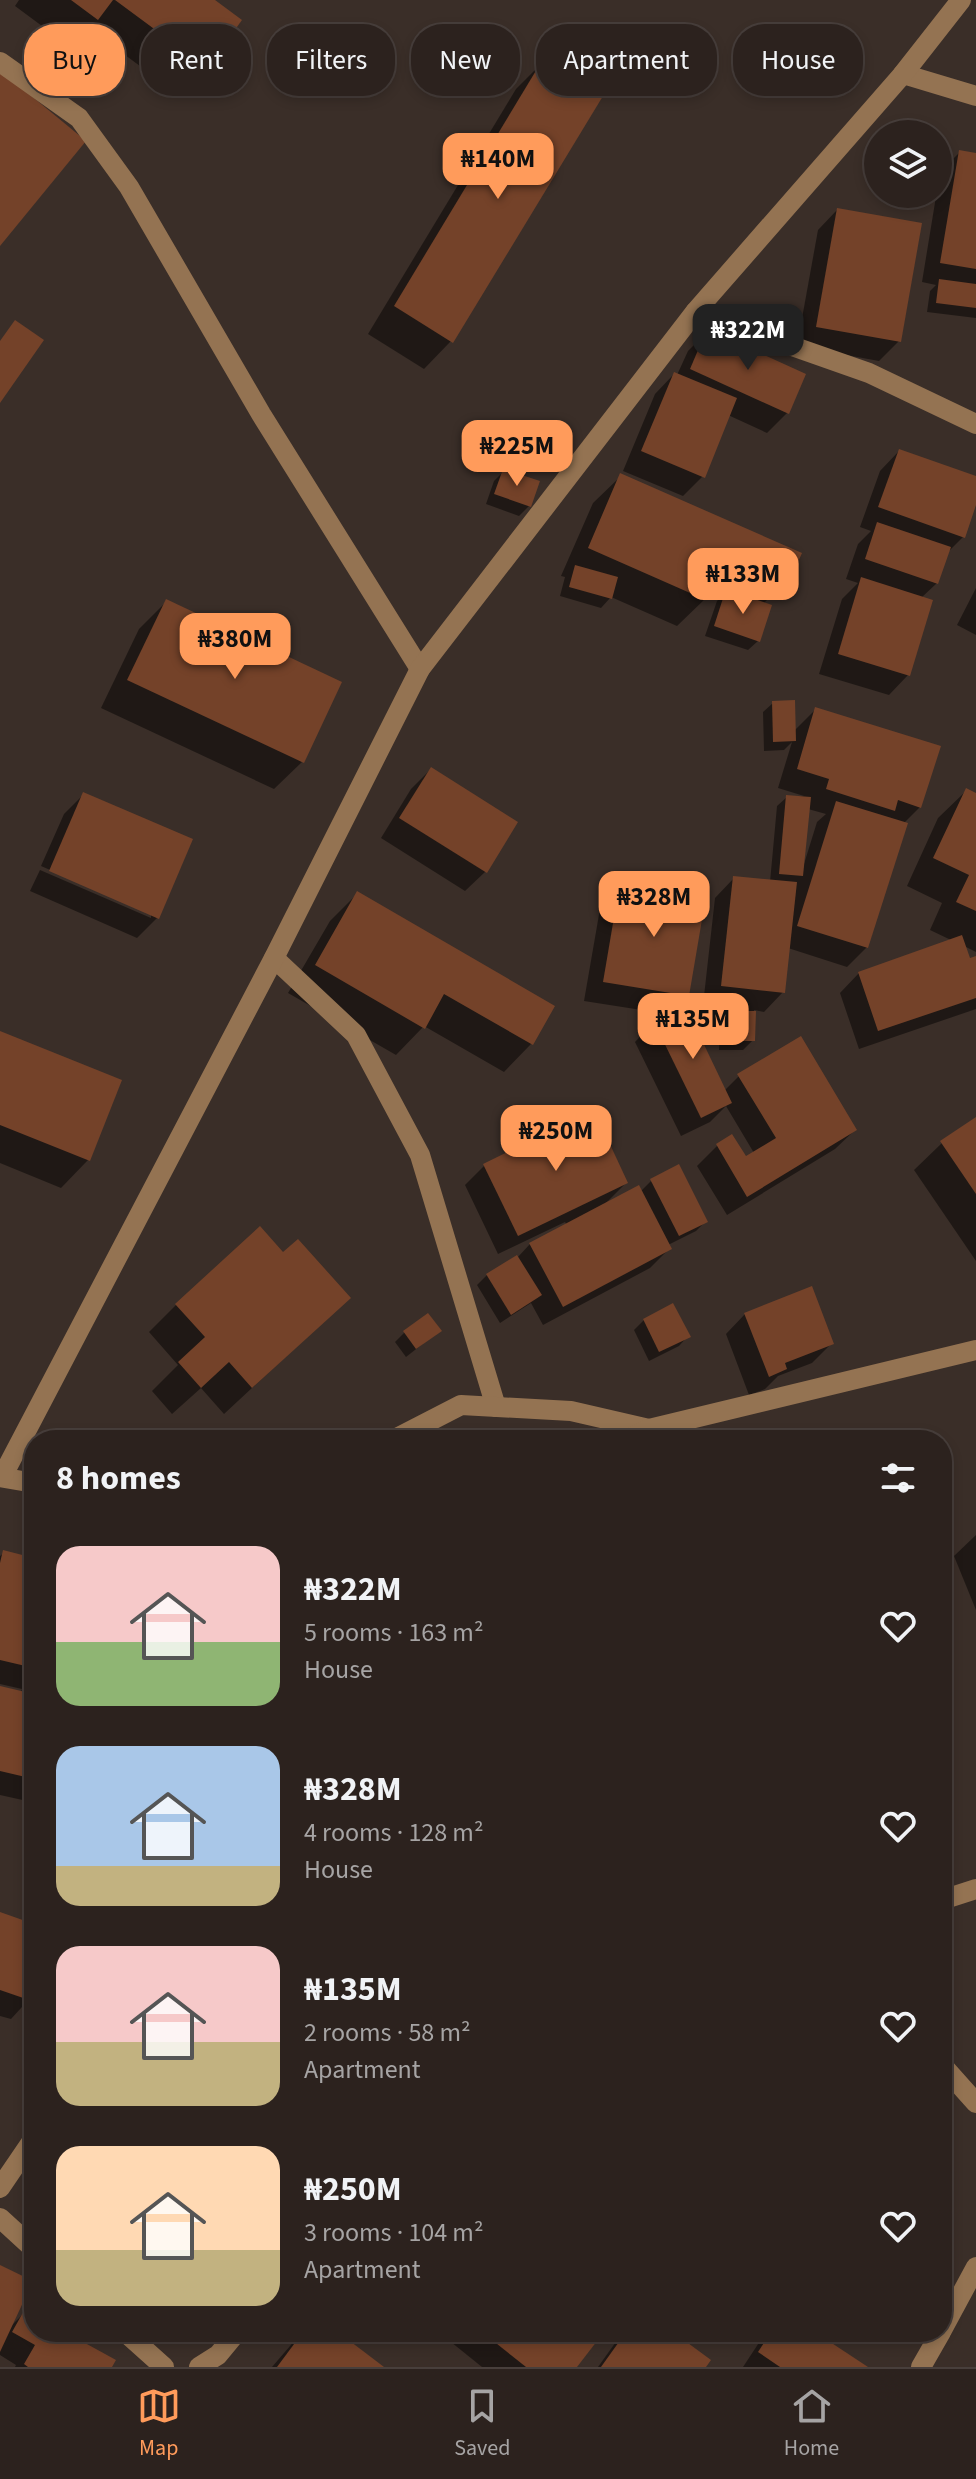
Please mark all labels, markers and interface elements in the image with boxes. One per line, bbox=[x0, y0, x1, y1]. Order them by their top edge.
chip: Buy bbox=[24, 24, 125, 96]
chip: Rent bbox=[141, 24, 251, 96]
chip: Filters bbox=[267, 24, 395, 96]
chip: New bbox=[411, 24, 520, 96]
chip: Apartment bbox=[536, 24, 717, 96]
chip: House bbox=[733, 24, 863, 96]
map controls bbox=[864, 120, 952, 208]
button: layers bbox=[864, 120, 952, 208]
pin: ₦140M bbox=[442, 133, 554, 201]
text: ₦140M bbox=[461, 140, 535, 177]
pin: ₦322M bbox=[692, 304, 804, 372]
text: ₦322M bbox=[711, 311, 785, 348]
pin: ₦225M bbox=[461, 420, 573, 488]
text: ₦225M bbox=[480, 427, 554, 464]
pin: ₦133M bbox=[687, 548, 799, 616]
text: ₦133M bbox=[706, 555, 780, 592]
pin: ₦380M bbox=[179, 613, 291, 681]
text: ₦380M bbox=[198, 620, 272, 657]
pin: ₦328M bbox=[598, 871, 710, 939]
text: ₦328M bbox=[617, 878, 691, 915]
pin: ₦135M bbox=[637, 993, 749, 1061]
text: ₦135M bbox=[656, 1000, 730, 1037]
pin: ₦250M bbox=[500, 1105, 612, 1173]
text: ₦250M bbox=[519, 1112, 593, 1149]
text: 8 homes bbox=[56, 1454, 181, 1503]
icon: filters bbox=[876, 1456, 920, 1500]
text: ₦322M bbox=[304, 1565, 402, 1614]
icon: home bbox=[120, 1578, 216, 1674]
icon: heart bbox=[876, 1604, 920, 1648]
text: 5 rooms · 163 m² bbox=[304, 1614, 483, 1651]
text: House bbox=[304, 1651, 373, 1688]
text: ₦328M bbox=[304, 1765, 402, 1814]
icon: home bbox=[120, 1778, 216, 1874]
icon: heart bbox=[876, 1804, 920, 1848]
text: 4 rooms · 128 m² bbox=[304, 1814, 483, 1851]
text: House bbox=[304, 1851, 373, 1888]
text: ₦135M bbox=[304, 1965, 402, 2014]
icon: home bbox=[120, 1978, 216, 2074]
icon: heart bbox=[876, 2004, 920, 2048]
text: 2 rooms · 58 m² bbox=[304, 2014, 471, 2051]
text: Apartment bbox=[304, 2051, 421, 2088]
text: ₦250M bbox=[304, 2165, 402, 2214]
icon: home bbox=[120, 2178, 216, 2274]
icon: heart bbox=[876, 2204, 920, 2248]
text: 3 rooms · 104 m² bbox=[304, 2214, 483, 2251]
text: Apartment bbox=[304, 2251, 421, 2288]
tab: Map bbox=[137, 2384, 181, 2464]
tab: Saved bbox=[454, 2384, 510, 2464]
tab: Home bbox=[784, 2384, 839, 2464]

